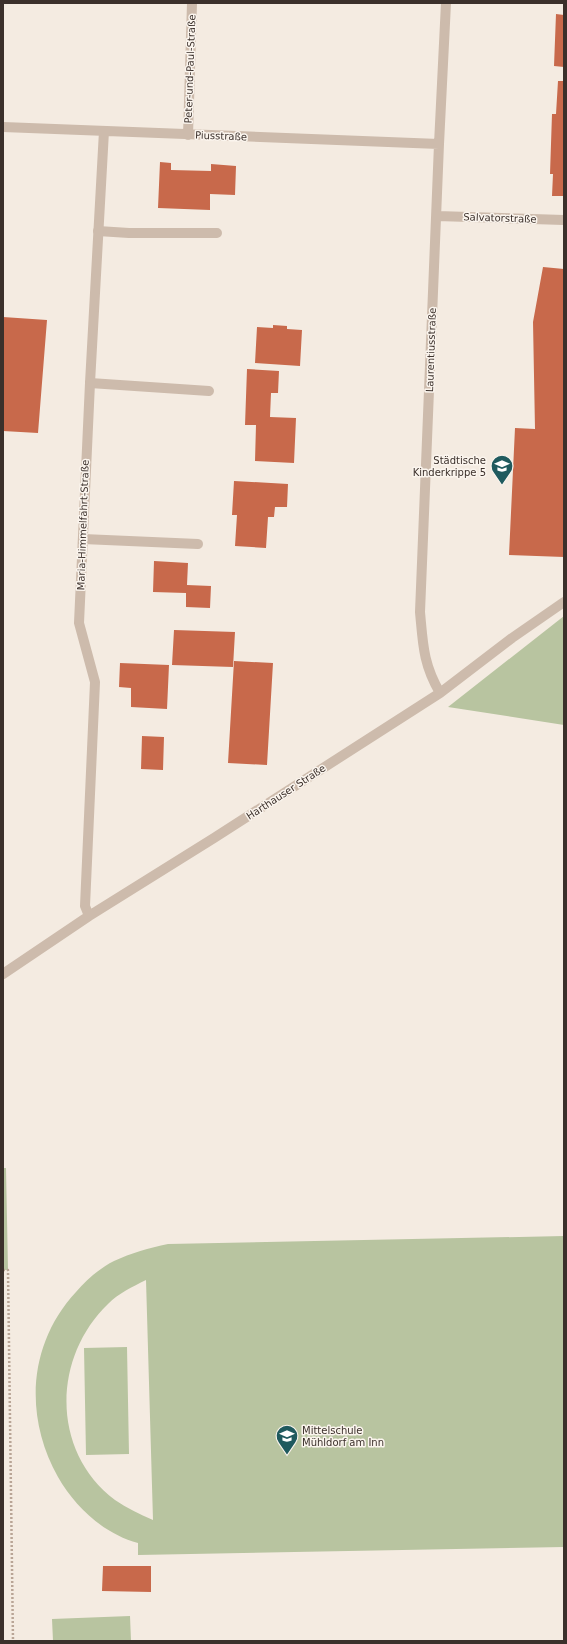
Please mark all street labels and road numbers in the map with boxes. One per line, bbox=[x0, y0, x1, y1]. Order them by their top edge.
street label: Peter-und-Paul-Straße bbox=[183, 14, 197, 124]
street label: Piusstraße bbox=[195, 130, 247, 142]
street label: Salvatorstraße bbox=[463, 211, 537, 225]
street label: Laurentiusstraße bbox=[424, 308, 438, 392]
street label: Maria-Himmelfahrt-Straße bbox=[75, 460, 91, 590]
street label: Harthauser Straße bbox=[244, 762, 328, 822]

